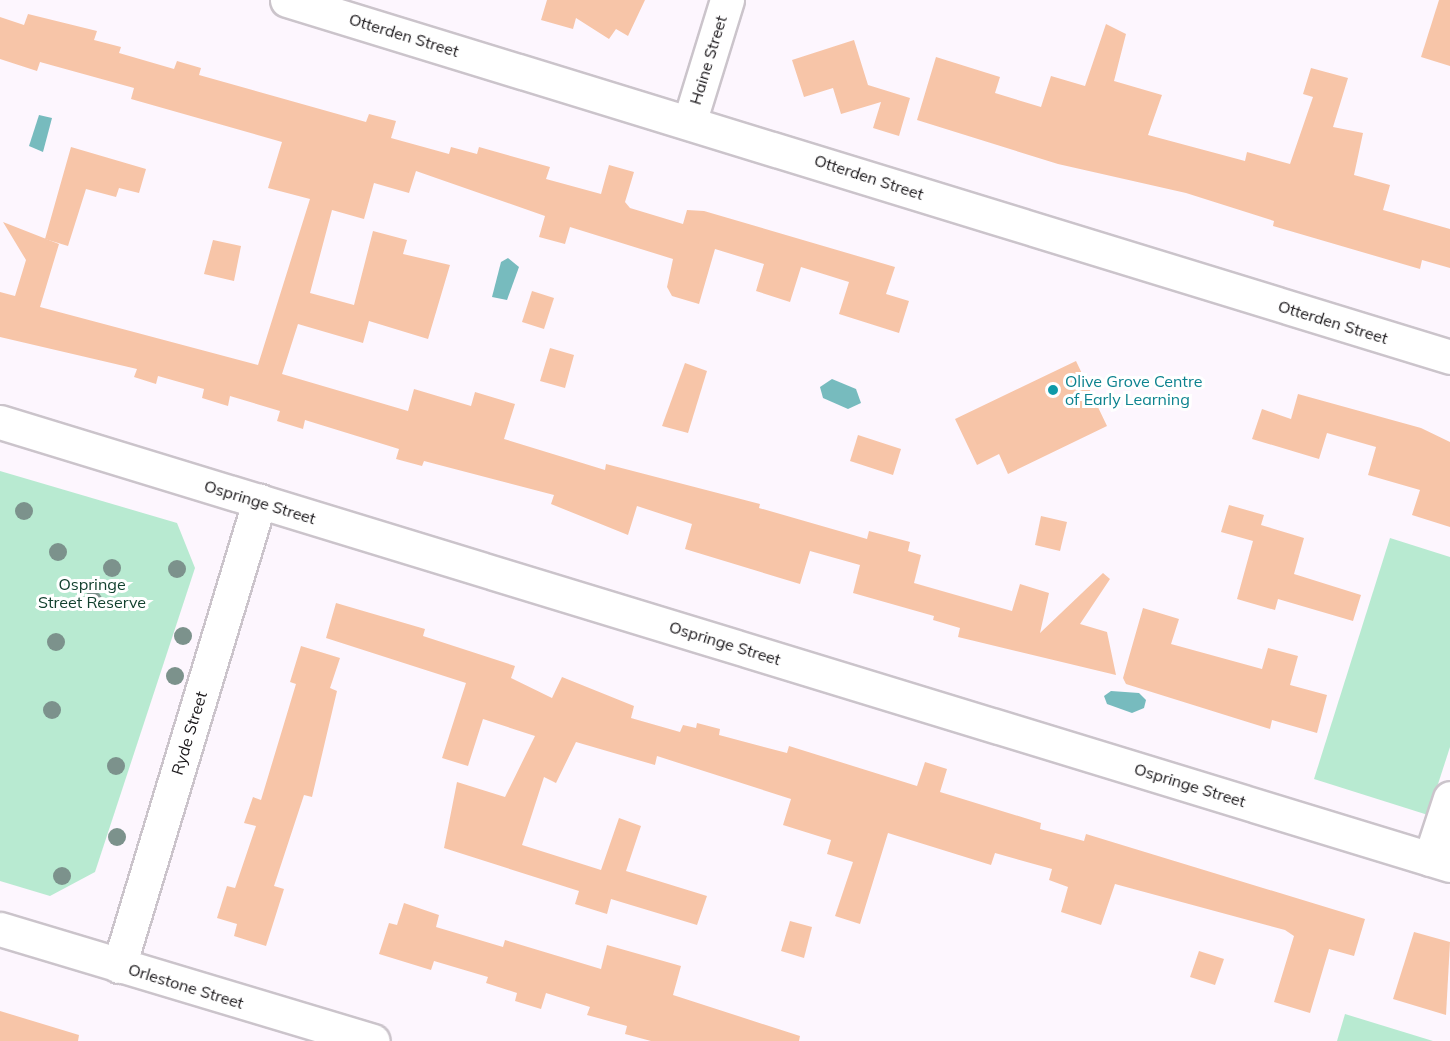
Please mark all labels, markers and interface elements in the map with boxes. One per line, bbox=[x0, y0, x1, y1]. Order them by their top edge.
street label: Otterden Street bbox=[347, 9, 461, 61]
street label: Haine Street bbox=[685, 13, 731, 107]
street label: Otterden Street bbox=[812, 150, 926, 204]
street label: Otterden Street bbox=[1276, 296, 1390, 348]
place label: Olive Grove Centre of Early Learning bbox=[1065, 371, 1202, 409]
marker: Olive Grove Centre of Early Learning bbox=[1046, 383, 1060, 397]
street label: Ospringe Street bbox=[202, 476, 318, 528]
park label: Ospringe Street Reserve bbox=[38, 574, 146, 612]
street label: Ospringe Street bbox=[667, 617, 783, 669]
street label: Ryde Street bbox=[167, 689, 211, 777]
street label: Ospringe Street bbox=[1132, 759, 1248, 811]
street label: Orlestone Street bbox=[126, 959, 246, 1013]

